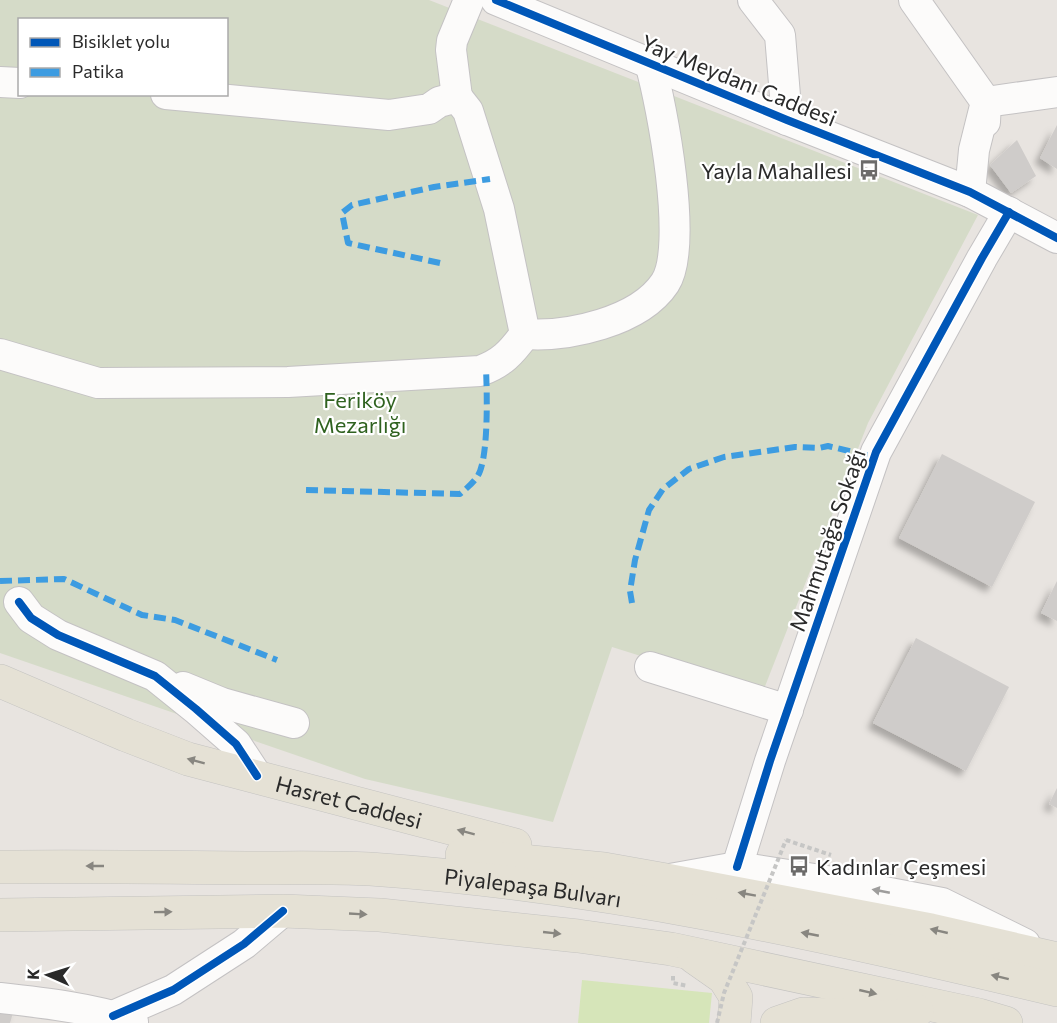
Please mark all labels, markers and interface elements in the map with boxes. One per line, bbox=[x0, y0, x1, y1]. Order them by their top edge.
legend bbox=[18, 18, 228, 96]
street label: Yay Meydanı Caddesi bbox=[637, 28, 841, 132]
text: Bisiklet yolu bbox=[72, 30, 170, 52]
text: Patika bbox=[72, 60, 124, 82]
place label: Yayla Mahallesi bbox=[701, 157, 852, 184]
bus stop icon: Yayla Mahallesi bbox=[857, 158, 881, 182]
park label: Feriköy Mezarlığı bbox=[314, 386, 406, 438]
street label: Mahmutağa Sokağı bbox=[783, 445, 871, 635]
one-way arrow bbox=[187, 755, 206, 765]
street label: Hasret Caddesi bbox=[273, 769, 425, 834]
one-way arrow bbox=[457, 826, 475, 836]
place label: Kadınlar Çeşmesi bbox=[816, 853, 986, 880]
bus stop icon: Kadınlar Çeşmesi bbox=[787, 854, 811, 878]
one-way arrow bbox=[85, 861, 104, 871]
street label: Piyalepaşa Bulvarı bbox=[443, 862, 624, 912]
one-way arrow bbox=[872, 886, 891, 895]
one-way arrow bbox=[738, 889, 757, 898]
one-way arrow bbox=[154, 907, 173, 916]
one-way arrow bbox=[349, 910, 368, 919]
one-way arrow bbox=[929, 926, 948, 936]
one-way arrow bbox=[543, 928, 562, 938]
one-way arrow bbox=[800, 929, 819, 938]
north arrow bbox=[18, 945, 78, 1005]
text: K bbox=[23, 968, 42, 980]
one-way arrow bbox=[991, 971, 1009, 981]
one-way arrow bbox=[858, 987, 877, 997]

